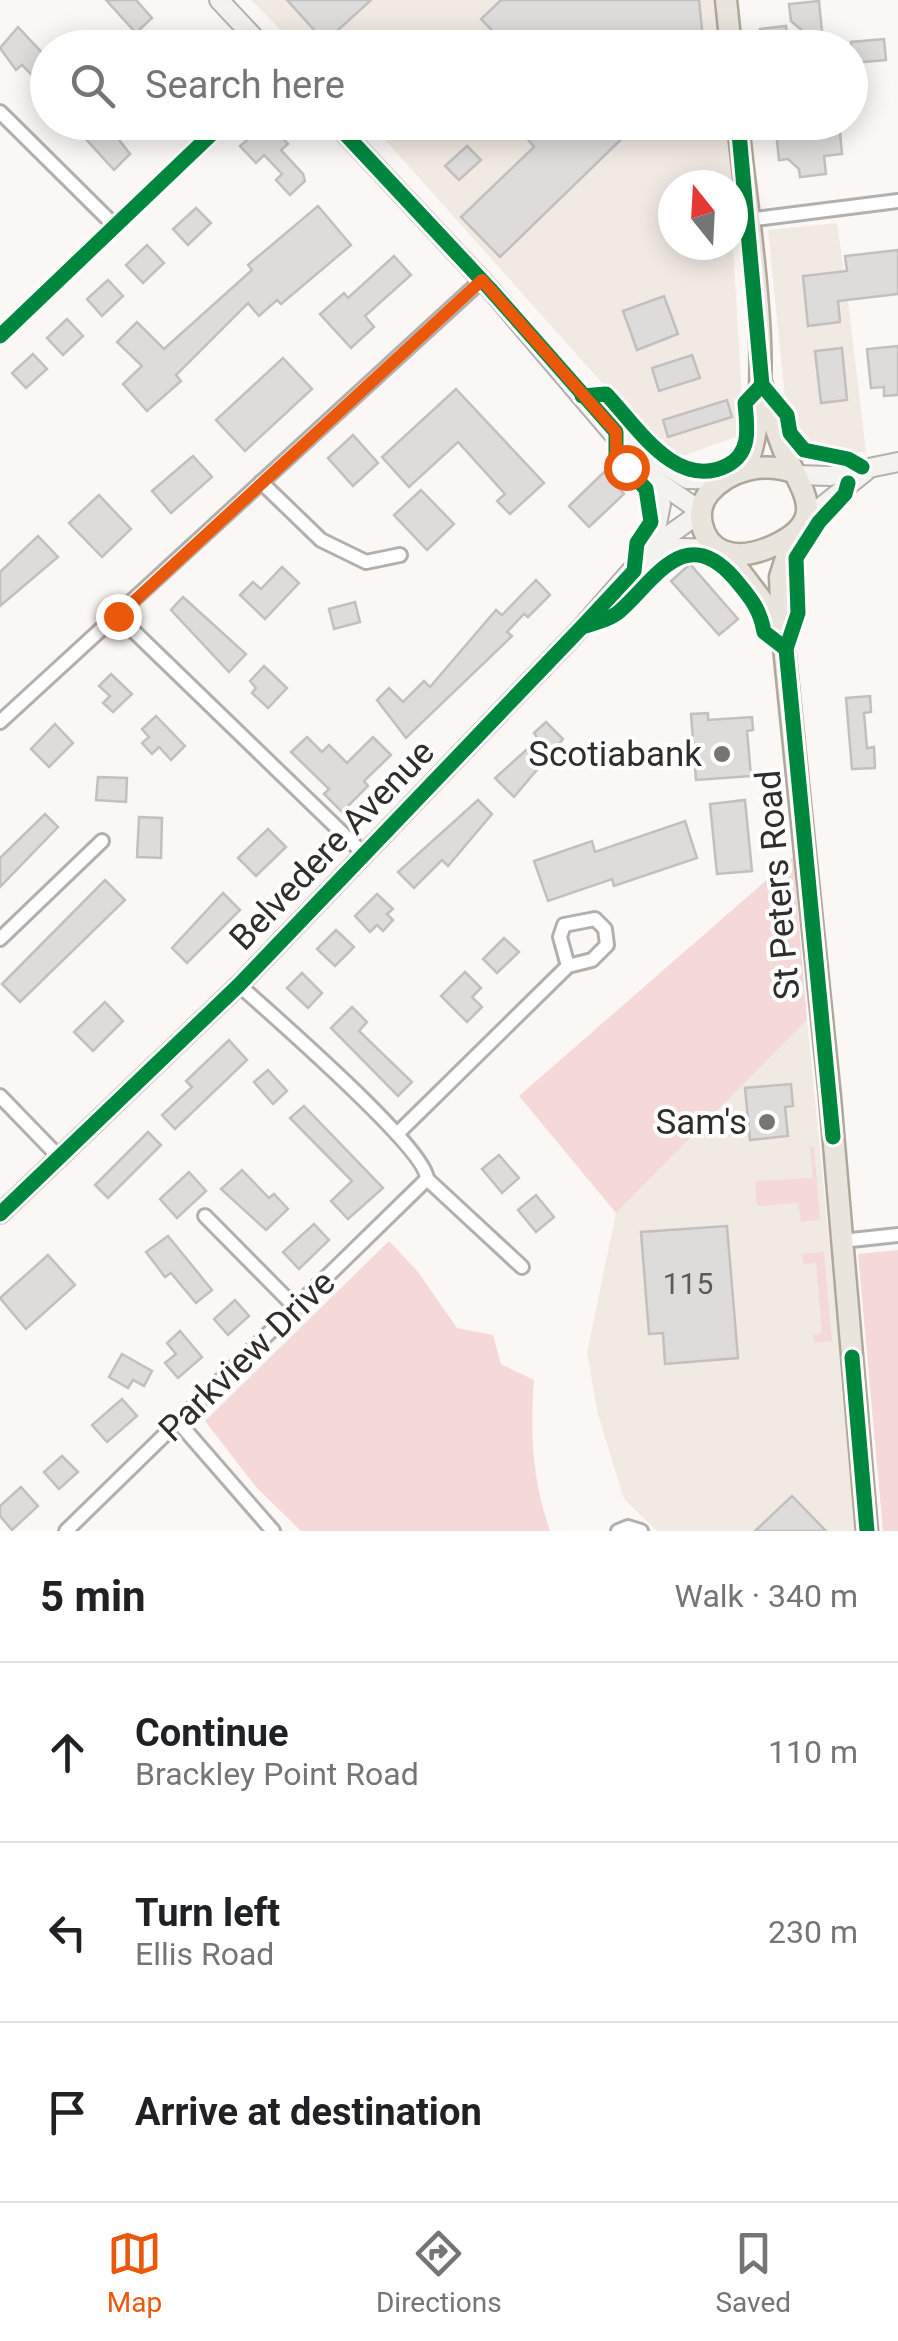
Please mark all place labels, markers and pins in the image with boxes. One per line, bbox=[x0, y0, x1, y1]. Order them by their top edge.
place label: Scotiabank bbox=[528, 734, 702, 775]
marker: Scotiabank bbox=[711, 743, 733, 765]
place label: Sam's bbox=[655, 1102, 747, 1143]
marker: Sam's bbox=[756, 1111, 778, 1133]

